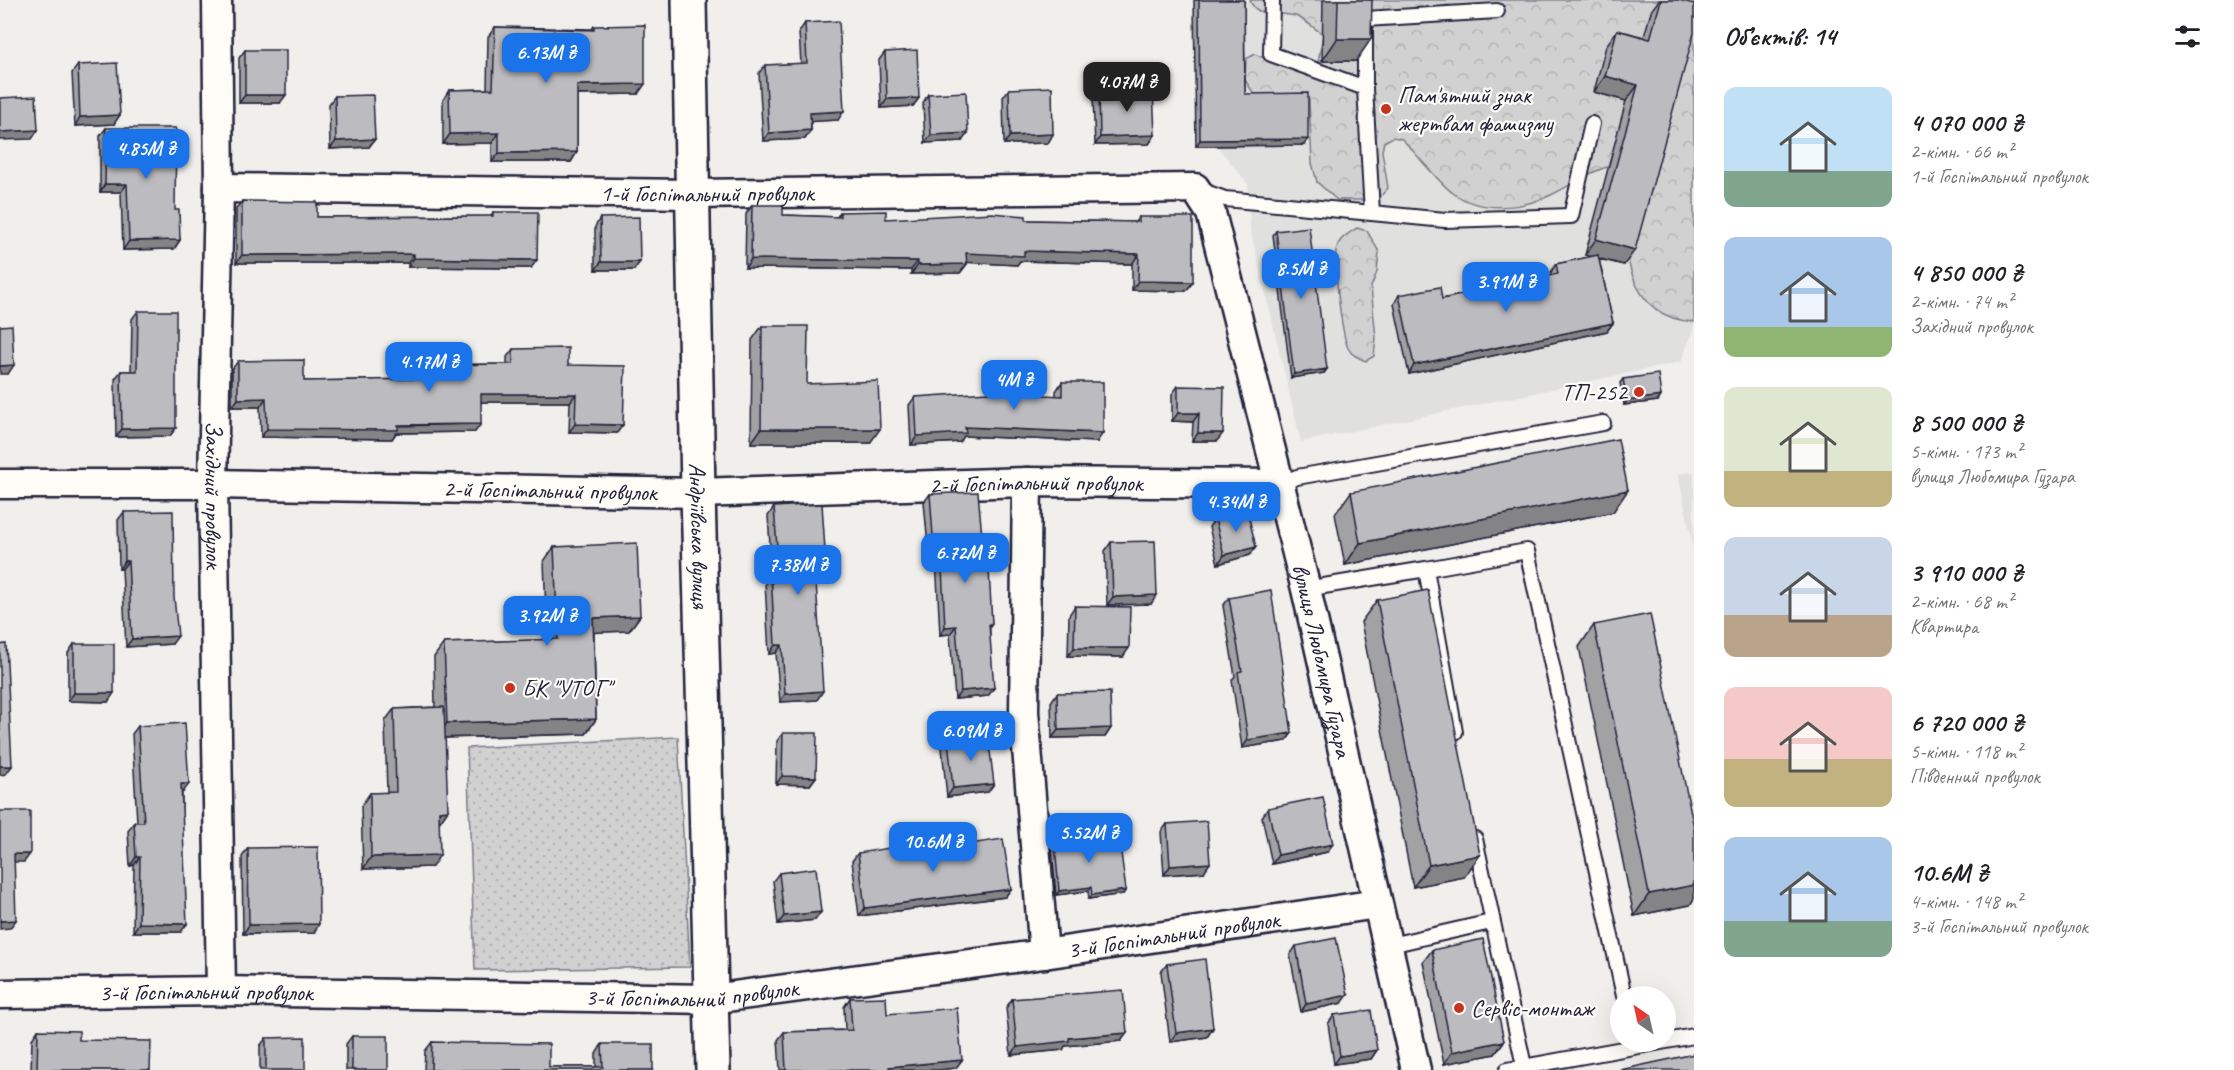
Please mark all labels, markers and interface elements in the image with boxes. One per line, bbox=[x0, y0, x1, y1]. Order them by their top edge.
text: Об’єктів: 14 bbox=[1724, 20, 1836, 53]
icon: filters bbox=[2171, 20, 2204, 53]
pin: 6.13M ₴ bbox=[491, 33, 601, 84]
text: 6.13M ₴ bbox=[516, 40, 576, 65]
pin: 4.07M ₴ bbox=[1072, 62, 1182, 113]
text: 4.07M ₴ bbox=[1097, 69, 1157, 94]
place label: Пам'ятний знак жертвам фашизму bbox=[1398, 80, 1555, 138]
marker: Пам'ятний знак жертвам фашизму bbox=[1379, 102, 1393, 116]
text: 4 070 000 ₴ bbox=[1910, 106, 2023, 139]
icon: home bbox=[1772, 111, 1844, 183]
pin: 4.85M ₴ bbox=[91, 129, 201, 180]
text: 4.85M ₴ bbox=[116, 136, 176, 161]
text: 2-кімн. · 66 m² bbox=[1910, 139, 2013, 164]
text: 1-й Госпітальний провулок bbox=[1910, 164, 2088, 189]
street label: 1-й Госпітальний провулок bbox=[600, 178, 816, 209]
pin: 8.5M ₴ bbox=[1252, 249, 1350, 300]
text: 8.5M ₴ bbox=[1276, 256, 1326, 281]
text: 4 850 000 ₴ bbox=[1910, 256, 2022, 289]
icon: home bbox=[1772, 261, 1844, 333]
pin: 3.91M ₴ bbox=[1451, 262, 1561, 313]
text: 3.91M ₴ bbox=[1476, 269, 1536, 294]
text: 2-кімн. · 74 m² bbox=[1910, 289, 2013, 314]
text: Західний провулок bbox=[1910, 314, 2033, 339]
pin: 4.17M ₴ bbox=[374, 342, 484, 393]
text: 4.17M ₴ bbox=[399, 349, 459, 374]
pin: 4M ₴ bbox=[978, 360, 1050, 411]
text: 4M ₴ bbox=[995, 367, 1033, 392]
place label: ТП-252 bbox=[1561, 377, 1629, 407]
marker: ТП-252 bbox=[1632, 385, 1646, 399]
text: 8 500 000 ₴ bbox=[1910, 406, 2022, 439]
icon: home bbox=[1772, 411, 1844, 483]
street label: Західний провулок bbox=[198, 421, 229, 571]
text: 5-кімн. · 173 m² bbox=[1910, 439, 2022, 464]
street label: Андріївська вулиця bbox=[682, 463, 716, 611]
text: вулиця Любомира Гузара bbox=[1910, 464, 2075, 489]
street label: 2-й Госпітальний провулок bbox=[929, 467, 1145, 500]
street label: 2-й Госпітальний провулок bbox=[443, 473, 659, 507]
pin: 4.34M ₴ bbox=[1181, 482, 1291, 533]
text: 4.34M ₴ bbox=[1206, 489, 1266, 514]
pin: 6.72M ₴ bbox=[910, 533, 1020, 584]
text: 6.72M ₴ bbox=[935, 540, 995, 565]
pin: 7.38M ₴ bbox=[743, 545, 853, 596]
text: 7.38M ₴ bbox=[768, 552, 828, 577]
text: 3 910 000 ₴ bbox=[1910, 556, 2022, 589]
street label: вулиця Любомира Гузара bbox=[1285, 561, 1359, 762]
icon: home bbox=[1772, 561, 1844, 633]
text: 2-кімн. · 68 m² bbox=[1910, 589, 2013, 614]
pin: 3.92M ₴ bbox=[492, 596, 602, 647]
text: 3.92M ₴ bbox=[517, 603, 577, 628]
text: Квартира bbox=[1910, 614, 1978, 639]
place label: БК "УТОГ" bbox=[522, 673, 616, 703]
marker: БК "УТОГ" bbox=[503, 681, 517, 695]
text: 6 720 000 ₴ bbox=[1910, 706, 2023, 739]
pin: 6.09M ₴ bbox=[916, 711, 1026, 762]
icon: home bbox=[1772, 711, 1844, 783]
text: 6.09M ₴ bbox=[941, 718, 1001, 743]
text: 5-кімн. · 118 m² bbox=[1910, 739, 2022, 764]
text: Південний провулок bbox=[1910, 764, 2040, 789]
pin: 5.52M ₴ bbox=[1034, 813, 1144, 864]
text: 5.52M ₴ bbox=[1060, 820, 1118, 845]
pin: 10.6M ₴ bbox=[878, 822, 988, 873]
text: 10.6M ₴ bbox=[903, 829, 963, 854]
text: 10.6M ₴ bbox=[1910, 856, 1988, 889]
icon: home bbox=[1772, 861, 1844, 933]
text: 4-кімн. · 148 m² bbox=[1910, 889, 2022, 914]
street label: 3-й Госпітальний провулок bbox=[1066, 904, 1283, 965]
text: 3-й Госпітальний провулок bbox=[1910, 914, 2088, 939]
street label: 3-й Госпітальний провулок bbox=[585, 972, 802, 1014]
street label: 3-й Госпітальний провулок bbox=[99, 976, 315, 1008]
north arrow bbox=[1610, 986, 1676, 1052]
map controls bbox=[1610, 986, 1676, 1052]
place label: Сервіс-монтаж bbox=[1471, 993, 1596, 1023]
marker: Сервіс-монтаж bbox=[1452, 1001, 1466, 1015]

